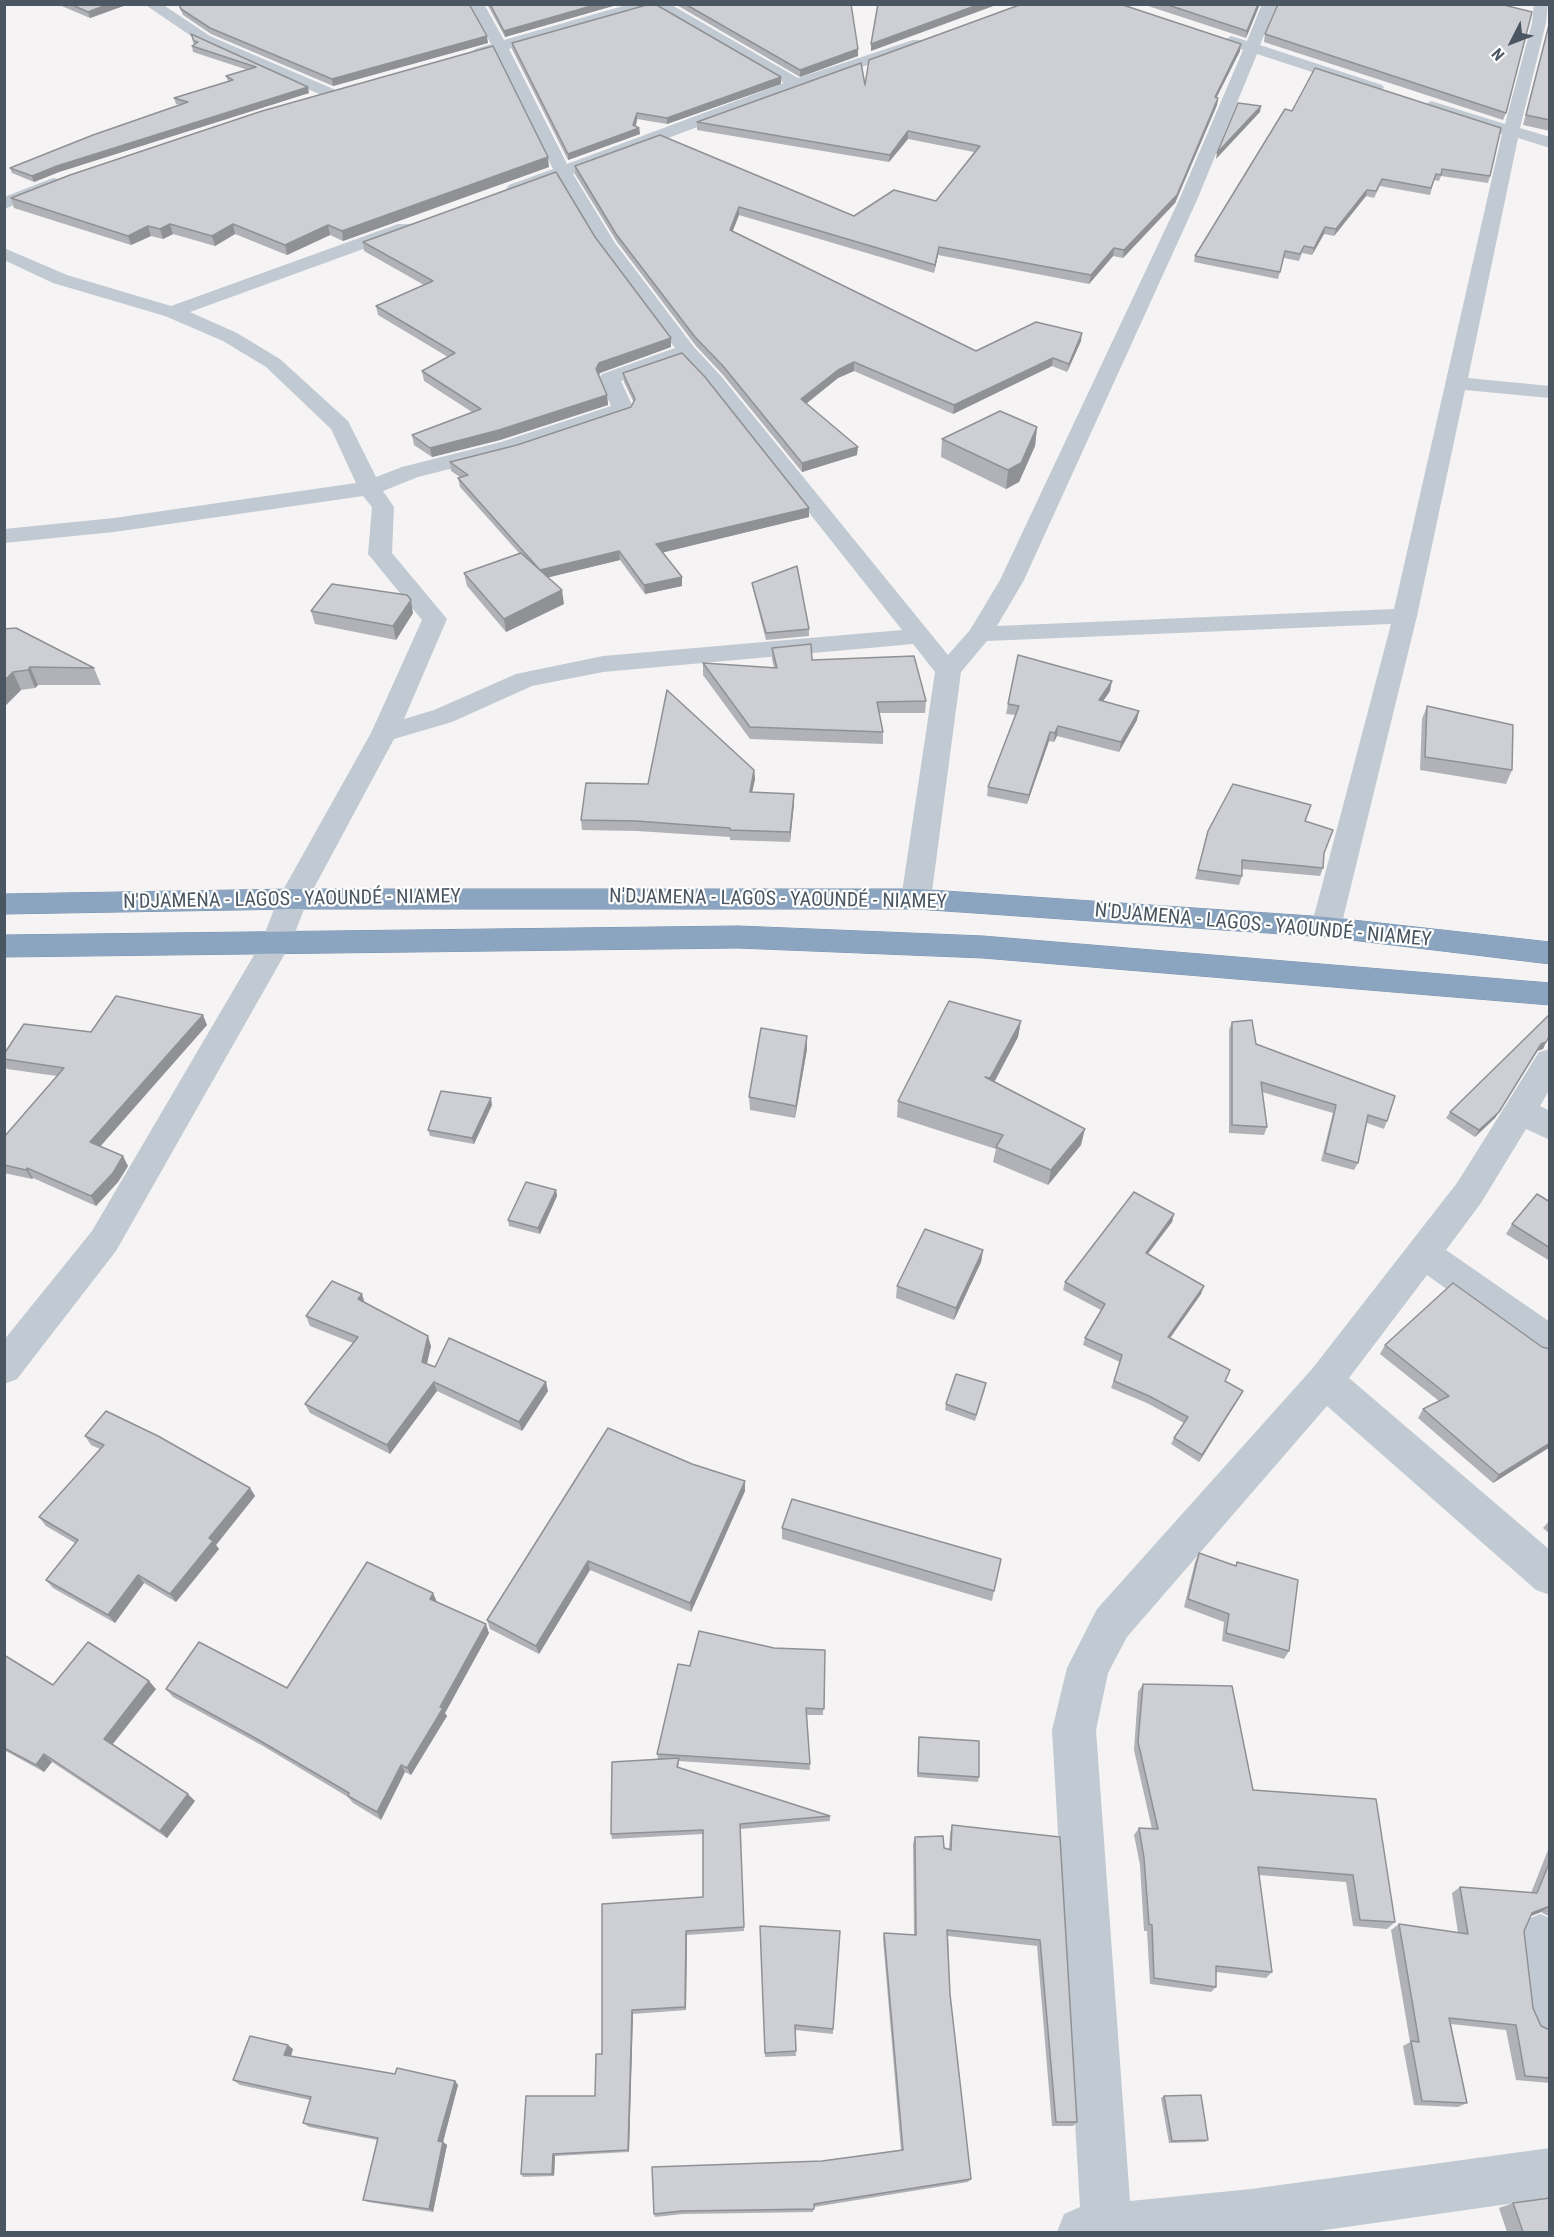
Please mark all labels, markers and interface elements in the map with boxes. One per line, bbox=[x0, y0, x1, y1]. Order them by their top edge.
north arrow bbox=[1482, 12, 1542, 72]
text: N bbox=[1488, 44, 1509, 64]
street label: N'DJAMENA - LAGOS - YAOUNDÉ - NIAMEY bbox=[123, 885, 461, 915]
street label: N'DJAMENA - LAGOS - YAOUNDÉ - NIAMEY bbox=[609, 885, 947, 915]
street label: N'DJAMENA - LAGOS - YAOUNDÉ - NIAMEY bbox=[1094, 899, 1432, 953]

